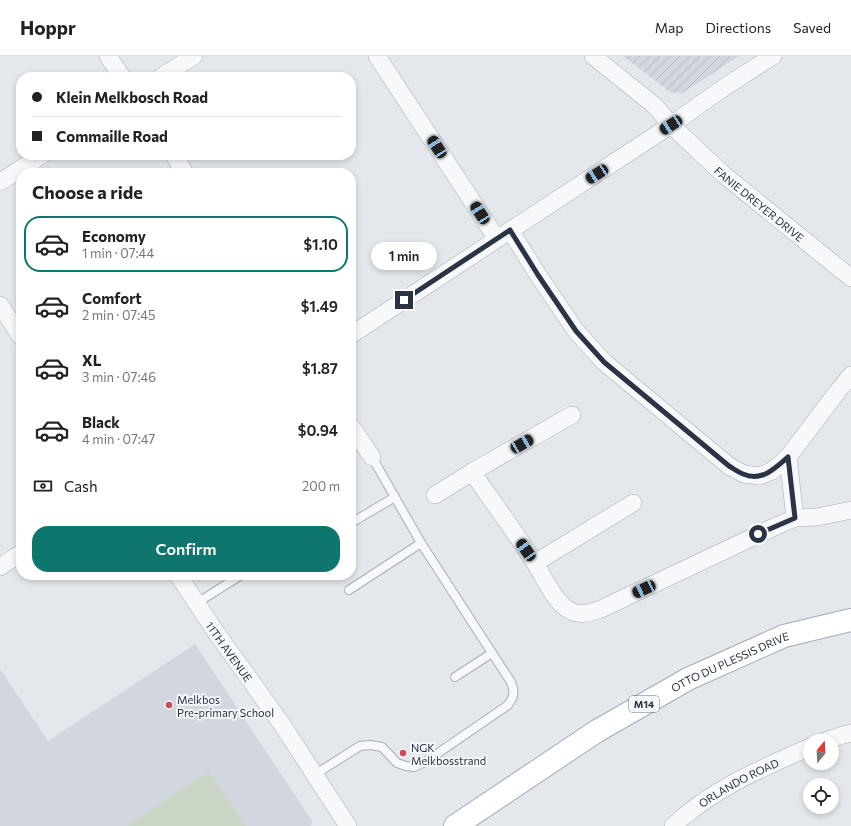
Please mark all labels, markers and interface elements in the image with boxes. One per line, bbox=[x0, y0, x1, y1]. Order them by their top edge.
text: Hoppr bbox=[20, 16, 76, 39]
text: Map bbox=[655, 19, 684, 36]
text: Directions bbox=[706, 19, 771, 36]
text: Saved bbox=[793, 19, 831, 36]
text: Klein Melkbosch Road bbox=[56, 88, 208, 106]
car bbox=[658, 113, 684, 137]
text: Commaille Road bbox=[56, 127, 168, 145]
car bbox=[425, 134, 449, 160]
car bbox=[584, 162, 610, 186]
street label: FANIE DREYER DRIVE bbox=[712, 163, 807, 244]
text: Choose a ride bbox=[32, 181, 143, 203]
car bbox=[468, 200, 492, 226]
icon: car bbox=[34, 226, 70, 262]
text: Economy bbox=[82, 227, 146, 245]
text: $1.10 bbox=[304, 235, 338, 253]
callout: 1 min bbox=[371, 242, 437, 270]
text: 1 min · 07:44 bbox=[82, 245, 154, 261]
text: 1 min bbox=[389, 248, 419, 264]
icon: car bbox=[34, 288, 70, 324]
text: Comfort bbox=[82, 289, 142, 307]
route end bbox=[395, 291, 413, 309]
text: $1.49 bbox=[301, 297, 338, 315]
text: 2 min · 07:45 bbox=[82, 307, 156, 323]
icon: car bbox=[34, 350, 70, 386]
text: XL bbox=[82, 351, 101, 369]
text: $1.87 bbox=[302, 359, 338, 377]
text: 3 min · 07:46 bbox=[82, 369, 156, 385]
icon: car bbox=[34, 412, 70, 448]
text: Black bbox=[82, 413, 120, 431]
text: $0.94 bbox=[298, 421, 338, 439]
text: 4 min · 07:47 bbox=[82, 431, 155, 447]
car bbox=[509, 433, 535, 455]
icon: cash bbox=[32, 475, 54, 497]
text: Cash bbox=[64, 477, 98, 495]
text: 200 m bbox=[302, 478, 340, 494]
route start bbox=[749, 525, 767, 543]
button: Confirm bbox=[32, 526, 340, 572]
car bbox=[514, 537, 538, 563]
car bbox=[631, 578, 657, 600]
street label: 11TH AVENUE bbox=[204, 619, 255, 684]
street label: OTTO DU PLESSIS DRIVE bbox=[668, 629, 790, 694]
place label: Melkbos Pre-primary School bbox=[177, 693, 274, 719]
road number: M14 bbox=[629, 696, 659, 712]
marker: Melkbos Pre-primary School bbox=[164, 700, 174, 710]
north arrow bbox=[803, 734, 839, 770]
map controls bbox=[803, 734, 839, 814]
place label: NGK Melkbosstrand bbox=[411, 741, 486, 767]
marker: NGK Melkbosstrand bbox=[398, 748, 408, 758]
street label: ORLANDO ROAD bbox=[696, 755, 780, 810]
button: locate bbox=[803, 778, 839, 814]

